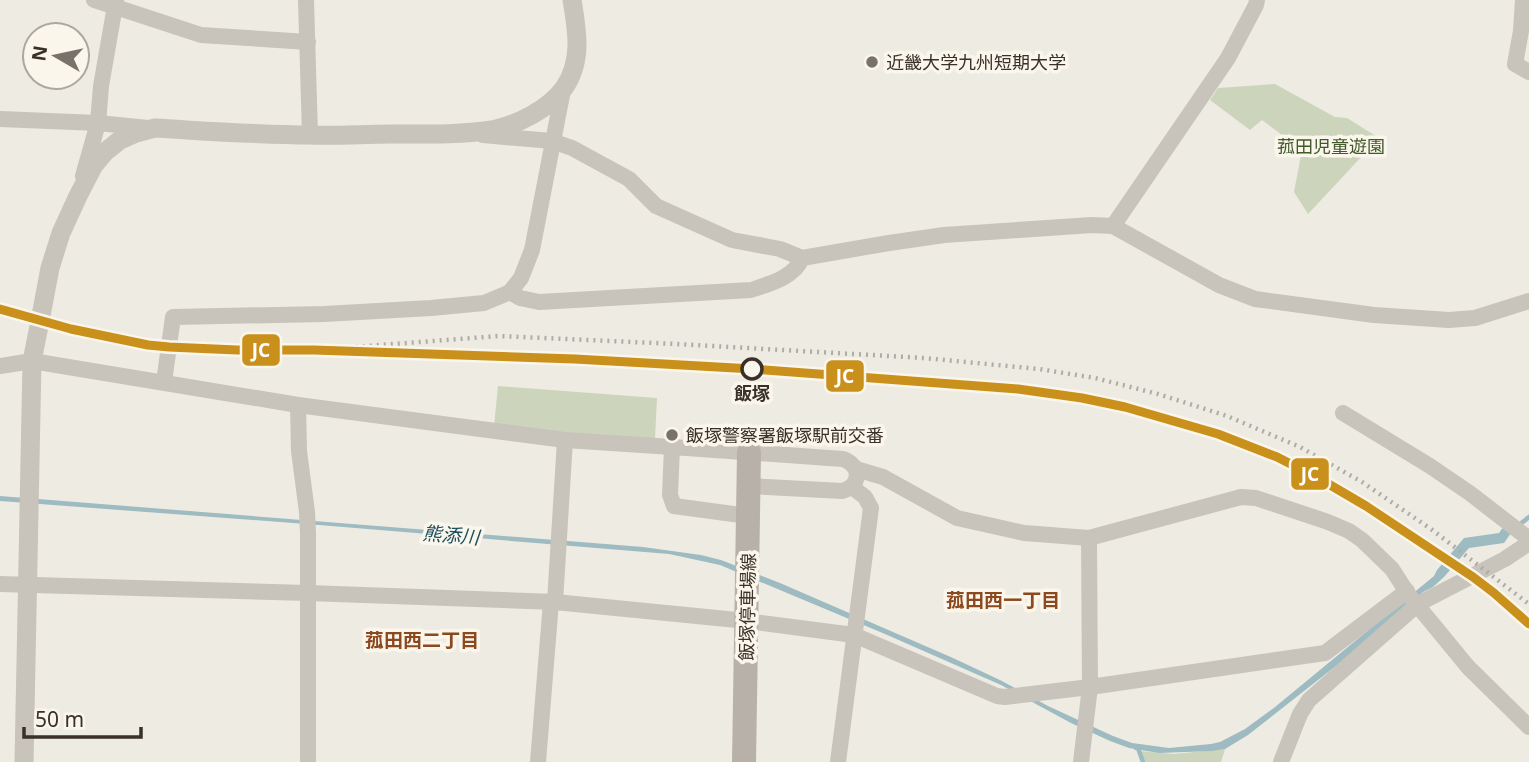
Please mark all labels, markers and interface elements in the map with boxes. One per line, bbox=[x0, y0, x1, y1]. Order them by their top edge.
north arrow bbox=[21, 21, 91, 91]
text: N bbox=[25, 44, 53, 63]
place label: 近畿大学九州短期大学 bbox=[886, 50, 1066, 74]
marker: 近畿大学九州短期大学 bbox=[864, 54, 880, 70]
park label: 菰田児童遊園 bbox=[1277, 134, 1385, 158]
line badge: JC bbox=[241, 333, 281, 367]
text: JC bbox=[250, 337, 270, 363]
marker: 飯塚 bbox=[741, 358, 763, 380]
line badge: JC bbox=[825, 359, 865, 393]
text: JC bbox=[834, 363, 854, 389]
place label: 飯塚 bbox=[734, 381, 770, 405]
place label: 飯塚警察署飯塚駅前交番 bbox=[686, 423, 884, 447]
marker: 飯塚警察署飯塚駅前交番 bbox=[664, 427, 680, 443]
line badge: JC bbox=[1290, 457, 1330, 491]
text: JC bbox=[1299, 461, 1319, 487]
water label: 熊添川 bbox=[421, 520, 483, 551]
street label: 飯塚停車場線 bbox=[734, 553, 760, 661]
district label: 菰田西一丁目 bbox=[946, 587, 1060, 613]
district label: 菰田西二丁目 bbox=[365, 627, 479, 653]
scale bar bbox=[24, 696, 142, 740]
text: 50 m bbox=[35, 705, 84, 733]

